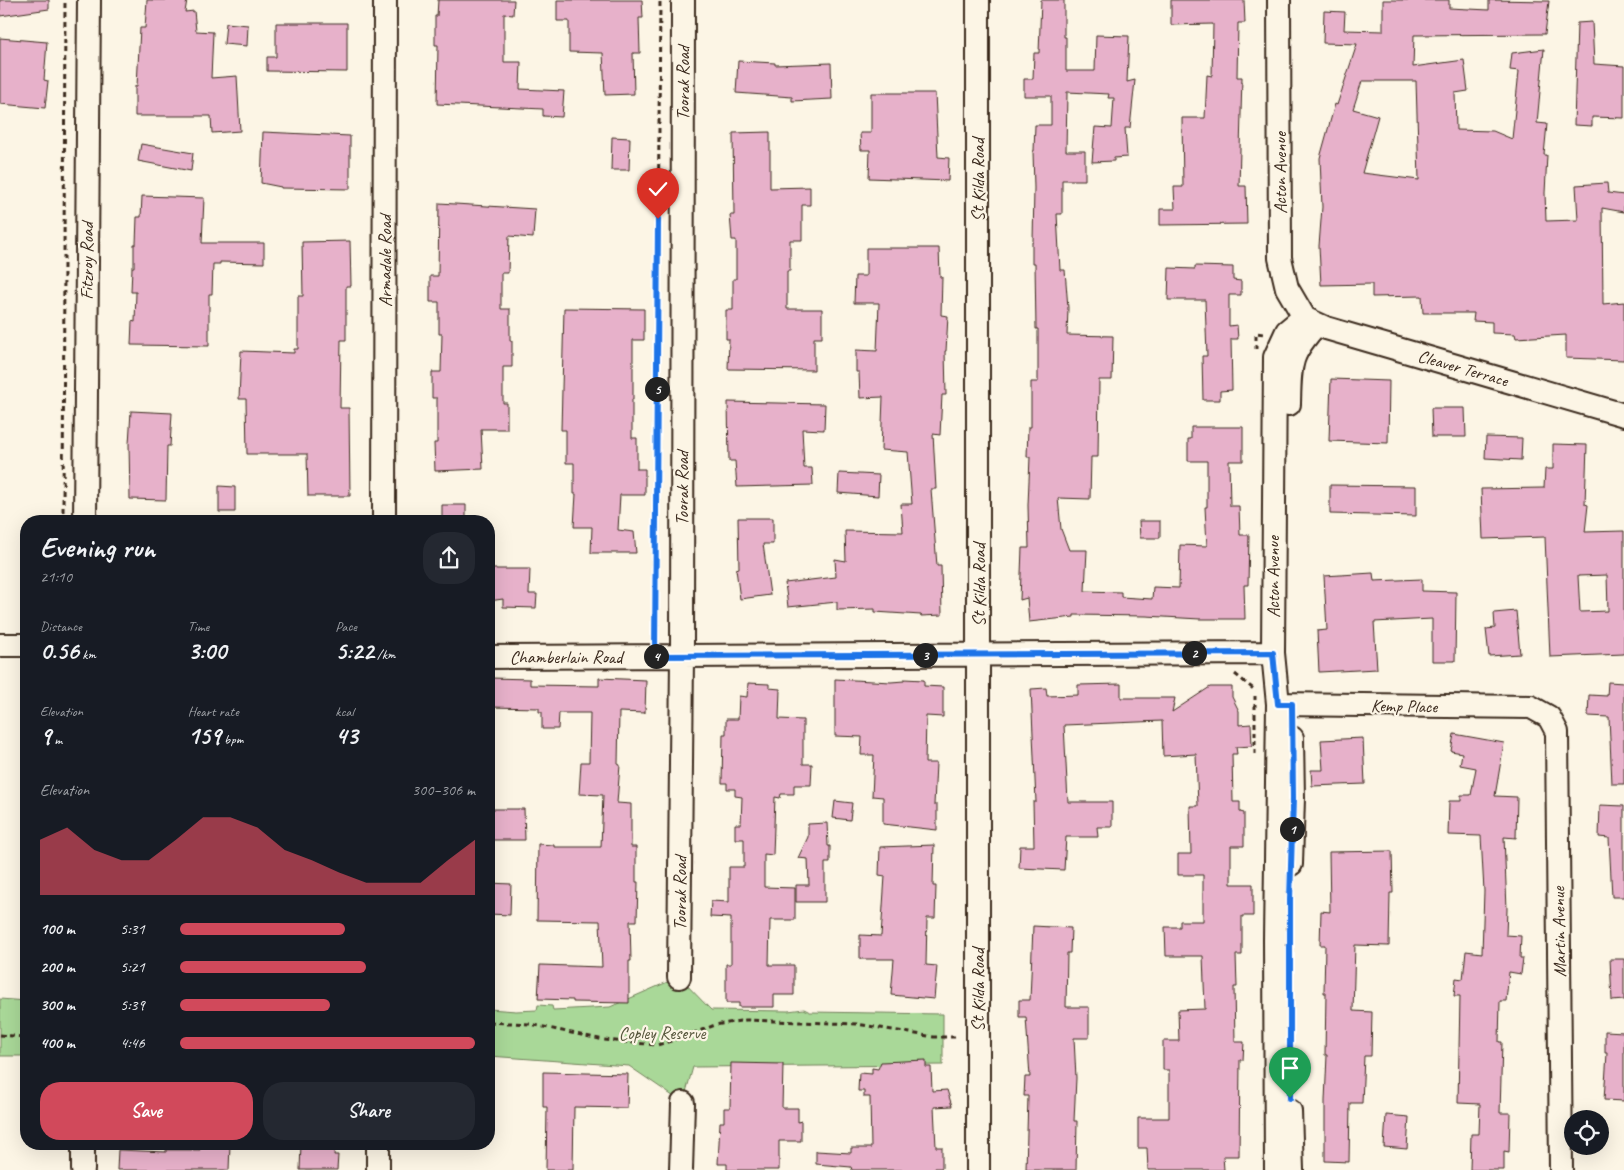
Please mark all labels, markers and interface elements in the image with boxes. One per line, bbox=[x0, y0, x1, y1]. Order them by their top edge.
street label: Toorak Road bbox=[672, 43, 694, 120]
street label: Acton Avenue bbox=[1269, 131, 1291, 214]
street label: St Kilda Road bbox=[967, 135, 989, 222]
pin bbox=[637, 168, 679, 219]
icon: check bbox=[644, 175, 672, 203]
street label: Armadale Road bbox=[374, 212, 396, 307]
street label: Fitzroy Road bbox=[76, 219, 98, 300]
street label: Cleaver Terrace bbox=[1415, 345, 1512, 392]
pin: 5 bbox=[644, 376, 670, 402]
text: 5 bbox=[654, 381, 661, 398]
street label: Toorak Road bbox=[671, 448, 693, 525]
text: Evening run bbox=[40, 530, 155, 565]
button: share bbox=[423, 532, 475, 584]
street label: Acton Avenue bbox=[1262, 535, 1284, 618]
street label: St Kilda Road bbox=[968, 540, 990, 627]
text: 21:10 bbox=[40, 567, 72, 587]
text: Distance bbox=[40, 618, 82, 635]
text: Time bbox=[188, 618, 209, 635]
text: Pace bbox=[335, 618, 357, 635]
text: 0.56 bbox=[40, 635, 79, 667]
text: 3:00 bbox=[188, 635, 226, 667]
text: 5:22 bbox=[335, 635, 374, 667]
pin: 2 bbox=[1182, 640, 1206, 666]
pin: 3 bbox=[912, 642, 938, 668]
pin: 4 bbox=[644, 644, 668, 668]
text: 2 bbox=[1191, 645, 1198, 662]
text: km bbox=[79, 646, 96, 663]
text: /km bbox=[374, 646, 395, 663]
street label: Chamberlain Road bbox=[510, 646, 625, 668]
text: 3 bbox=[922, 647, 929, 664]
text: 4 bbox=[653, 648, 660, 665]
street label: Kemp Place bbox=[1371, 694, 1438, 718]
text: Elevation bbox=[40, 703, 83, 720]
text: Heart rate bbox=[188, 703, 239, 720]
text: kcal bbox=[335, 703, 354, 720]
text: 9 bbox=[40, 720, 51, 752]
text: 159 bbox=[188, 720, 221, 752]
text: 43 bbox=[335, 720, 358, 752]
text: m bbox=[51, 731, 62, 748]
text: bpm bbox=[221, 731, 243, 748]
text: Elevation bbox=[40, 780, 89, 800]
text: 300–306 m bbox=[412, 780, 475, 800]
pin: 1 bbox=[1280, 816, 1304, 842]
text: 1 bbox=[1289, 821, 1296, 838]
street label: Toorak Road bbox=[669, 853, 691, 930]
street label: Martin Avenue bbox=[1547, 885, 1571, 977]
text: 100 m bbox=[40, 919, 75, 939]
text: 5:31 bbox=[120, 919, 145, 939]
street label: St Kilda Road bbox=[967, 945, 989, 1032]
text: 200 m bbox=[40, 957, 75, 977]
text: 5:21 bbox=[120, 957, 145, 977]
text: 300 m bbox=[40, 995, 75, 1015]
text: 5:39 bbox=[120, 995, 145, 1015]
park label: Copley Reserve bbox=[619, 1022, 706, 1044]
text: 400 m bbox=[40, 1033, 75, 1053]
text: 4:46 bbox=[120, 1033, 145, 1053]
pin bbox=[1269, 1047, 1311, 1098]
icon: arrive bbox=[1276, 1054, 1304, 1082]
button: Save bbox=[40, 1082, 253, 1140]
button: Share bbox=[263, 1082, 475, 1140]
map controls bbox=[1564, 1110, 1609, 1155]
button: locate bbox=[1564, 1110, 1609, 1155]

